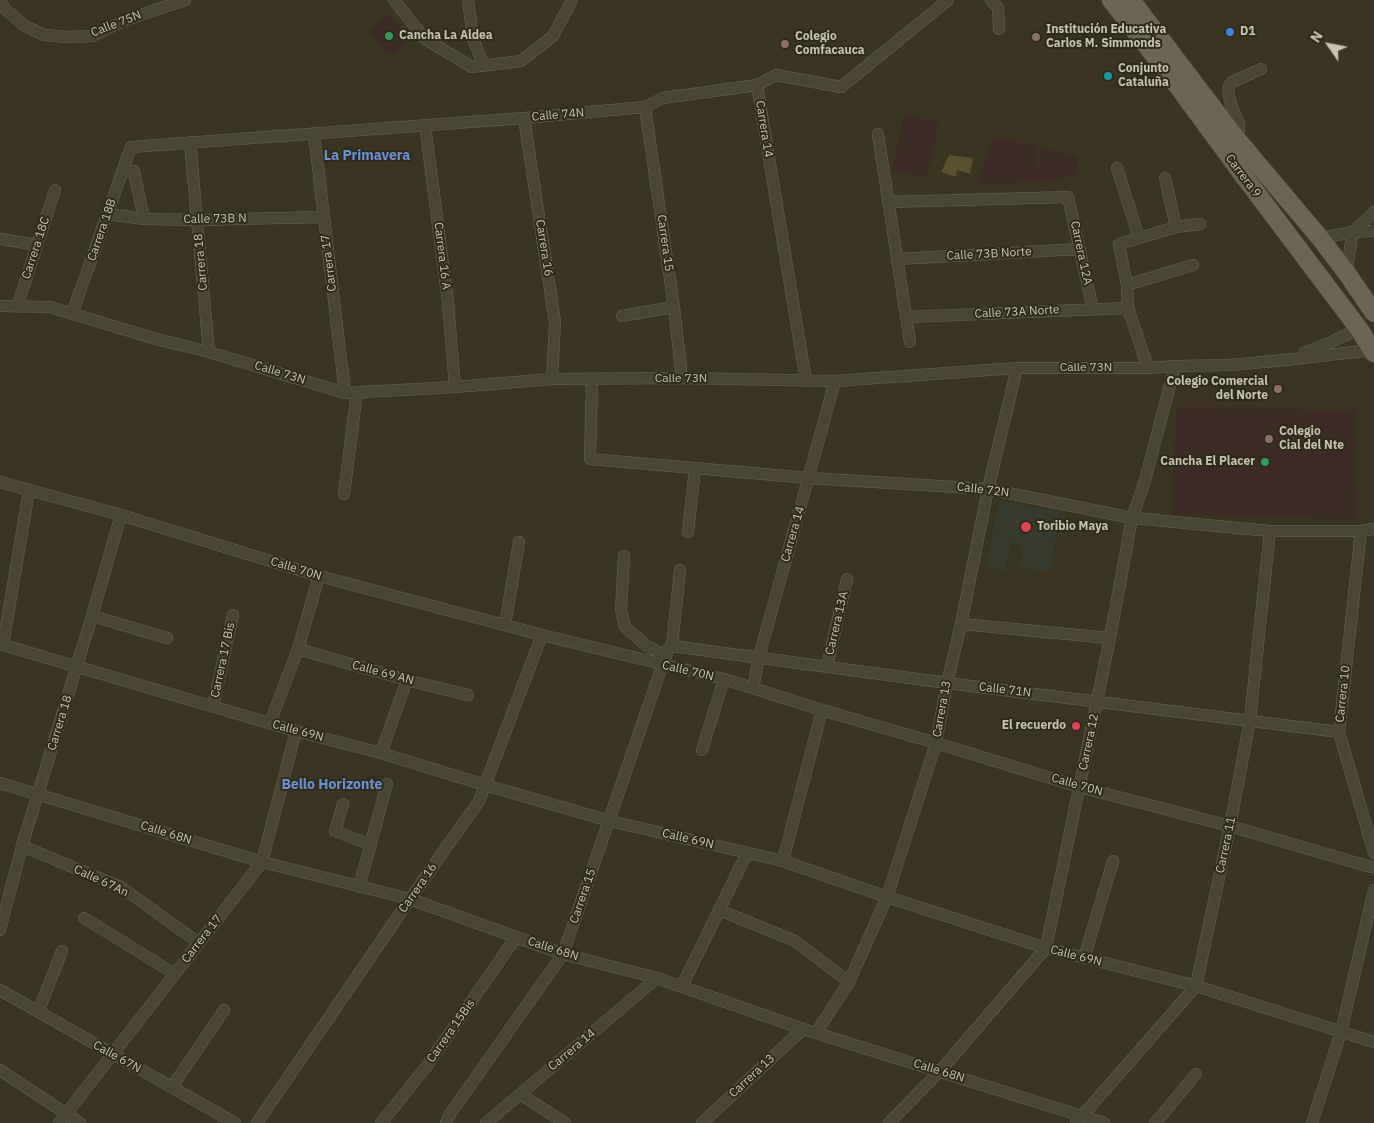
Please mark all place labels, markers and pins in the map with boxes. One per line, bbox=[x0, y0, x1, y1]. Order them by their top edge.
place label: Institución Educativa Carlos M. Simmonds bbox=[1046, 23, 1166, 51]
place label: D1 bbox=[1240, 25, 1256, 39]
marker: D1 bbox=[1224, 26, 1236, 38]
place label: Cancha La Aldea bbox=[399, 29, 493, 43]
marker: Cancha La Aldea bbox=[383, 30, 395, 42]
place label: Colegio Comfacauca bbox=[795, 30, 865, 58]
marker: Institución Educativa Carlos M. Simmonds bbox=[1030, 31, 1042, 43]
marker: Colegio Comfacauca bbox=[779, 38, 791, 50]
place label: Conjunto Cataluña bbox=[1118, 62, 1169, 90]
marker: Conjunto Cataluña bbox=[1102, 70, 1114, 82]
place label: Colegio Comercial del Norte bbox=[1166, 375, 1268, 403]
marker: Colegio Comercial del Norte bbox=[1272, 383, 1284, 395]
place label: Colegio Cial del Nte bbox=[1279, 425, 1344, 453]
marker: Colegio Cial del Nte bbox=[1263, 433, 1275, 445]
place label: Cancha El Placer bbox=[1160, 455, 1255, 469]
marker: Cancha El Placer bbox=[1259, 456, 1271, 468]
marker: Toribio Maya bbox=[1019, 520, 1033, 534]
place label: Toribio Maya bbox=[1037, 520, 1108, 534]
place label: El recuerdo bbox=[1002, 719, 1066, 733]
marker: El recuerdo bbox=[1070, 720, 1082, 732]

